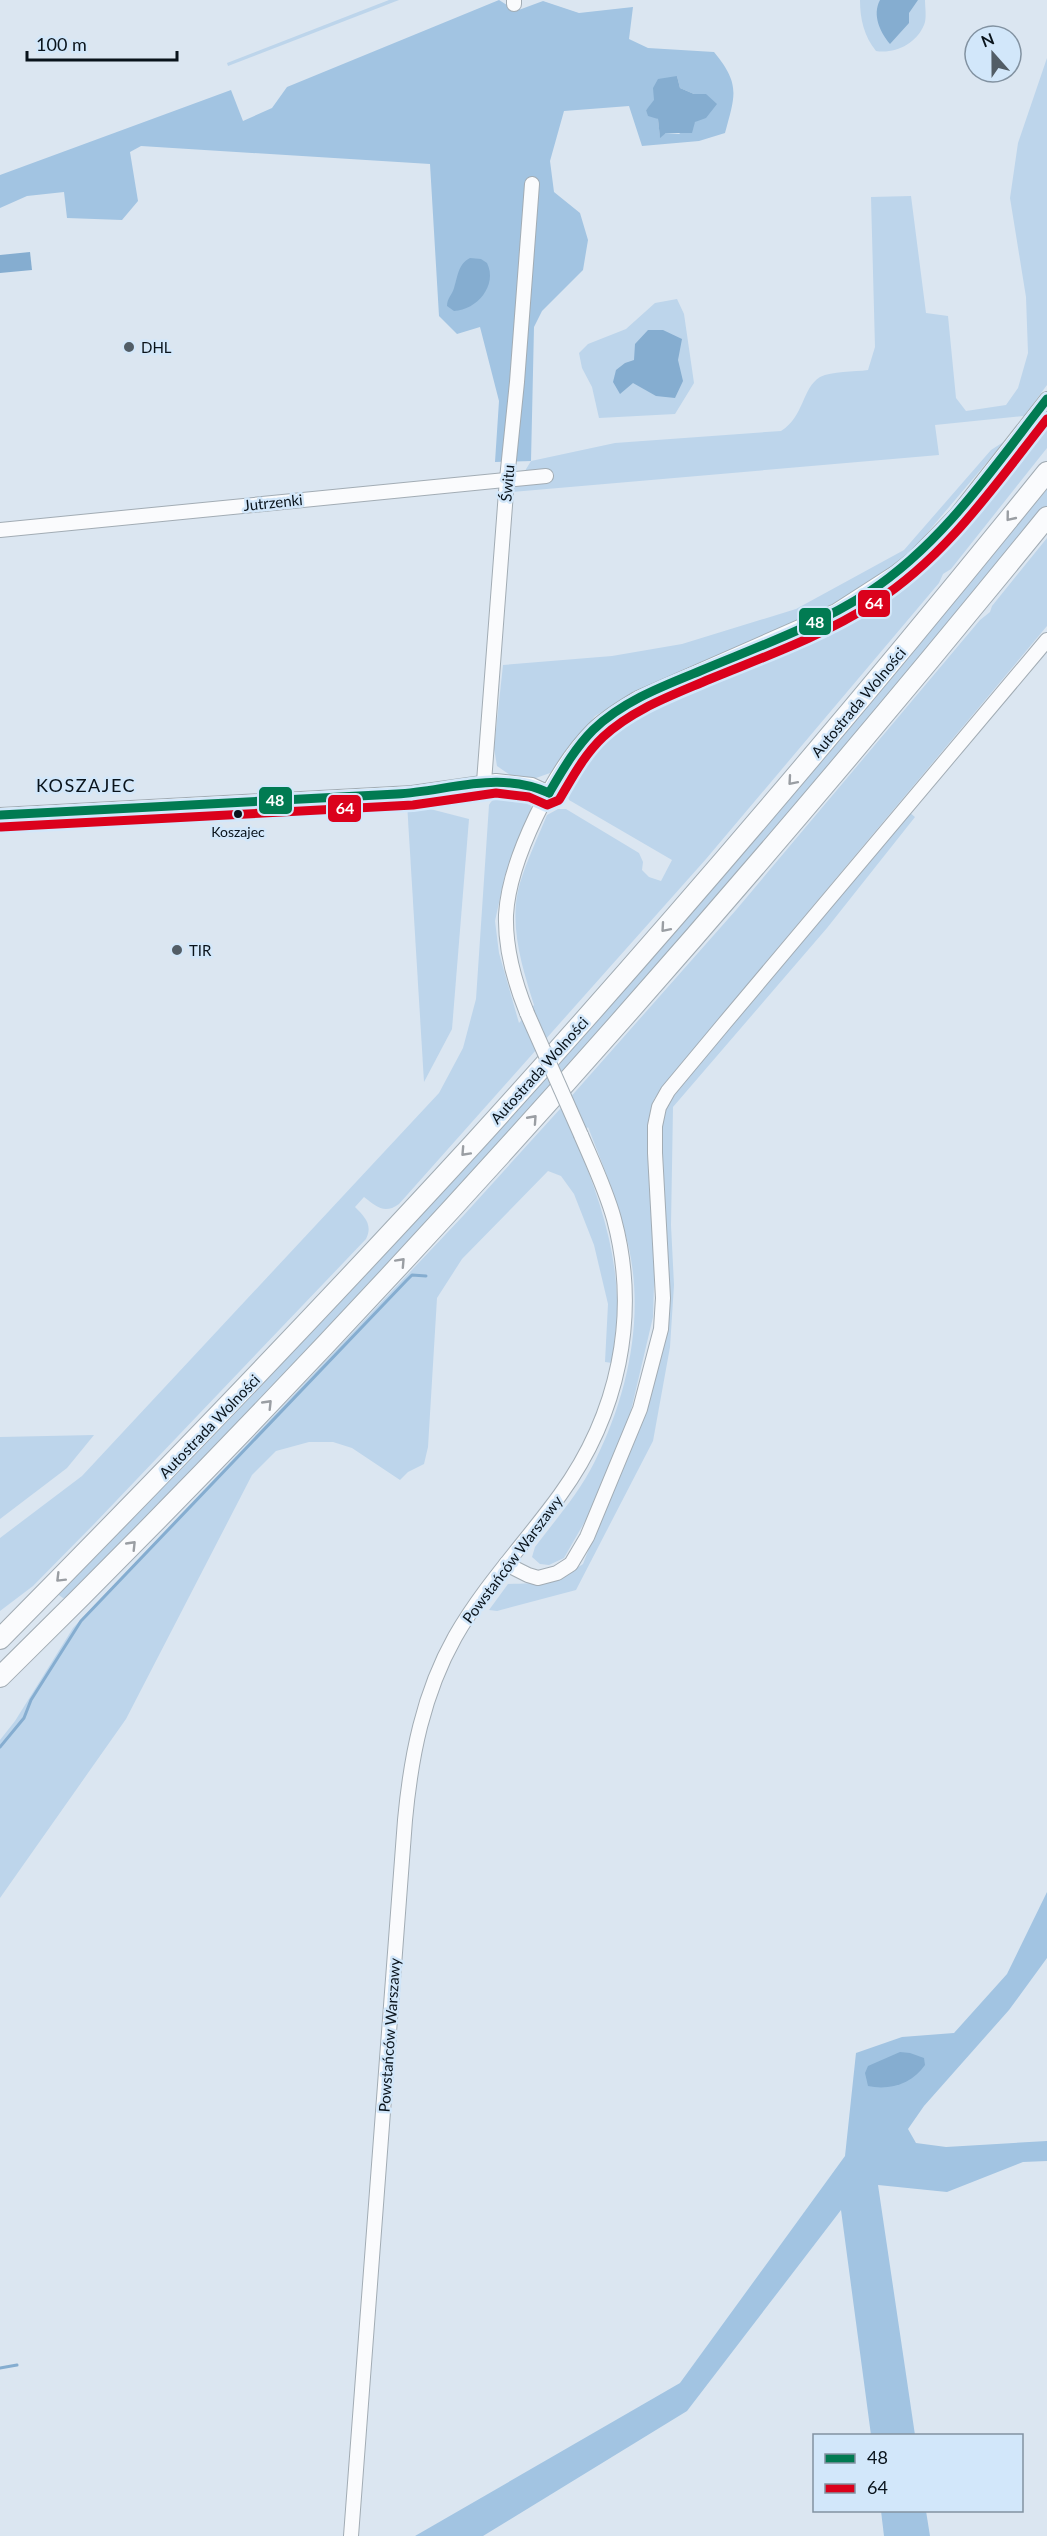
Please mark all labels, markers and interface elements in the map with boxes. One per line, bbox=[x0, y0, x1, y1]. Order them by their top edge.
scale bar bbox=[27, 24, 177, 62]
north arrow bbox=[963, 24, 1023, 84]
text: N bbox=[978, 28, 997, 51]
text: 100 m bbox=[36, 33, 87, 55]
place label: DHL bbox=[141, 338, 172, 356]
marker: DHL bbox=[122, 340, 136, 354]
street label: Świtu bbox=[496, 464, 518, 502]
street label: Jutrzenki bbox=[242, 490, 304, 514]
one-way arrow bbox=[1007, 510, 1018, 521]
line badge: 64 bbox=[857, 589, 891, 618]
text: 64 bbox=[865, 593, 883, 612]
line badge: 48 bbox=[798, 607, 832, 636]
text: 48 bbox=[806, 612, 824, 631]
street label: Autostrada Wolności bbox=[807, 644, 909, 760]
district label: KOSZAJEC bbox=[36, 774, 136, 796]
one-way arrow bbox=[788, 774, 799, 785]
line badge: 48 bbox=[258, 786, 293, 815]
text: 48 bbox=[266, 790, 284, 809]
line badge: 64 bbox=[327, 794, 362, 823]
text: 64 bbox=[336, 798, 354, 817]
marker: Koszajec bbox=[232, 808, 244, 820]
place label: Koszajec bbox=[211, 823, 265, 840]
one-way arrow bbox=[661, 921, 672, 932]
place label: TIR bbox=[189, 941, 212, 959]
marker: TIR bbox=[170, 943, 184, 957]
street label: Autostrada Wolności bbox=[486, 1013, 592, 1127]
one-way arrow bbox=[526, 1115, 537, 1125]
one-way arrow bbox=[461, 1145, 472, 1156]
one-way arrow bbox=[394, 1259, 405, 1269]
street label: Autostrada Wolności bbox=[155, 1370, 263, 1482]
one-way arrow bbox=[260, 1401, 271, 1412]
street label: Powstańców Warszawy bbox=[458, 1492, 566, 1626]
one-way arrow bbox=[125, 1541, 136, 1551]
one-way arrow bbox=[56, 1571, 67, 1581]
street label: Powstańców Warszawy bbox=[375, 1957, 403, 2113]
legend bbox=[813, 2434, 1023, 2512]
text: 48 bbox=[867, 2446, 888, 2468]
text: 64 bbox=[867, 2476, 888, 2498]

